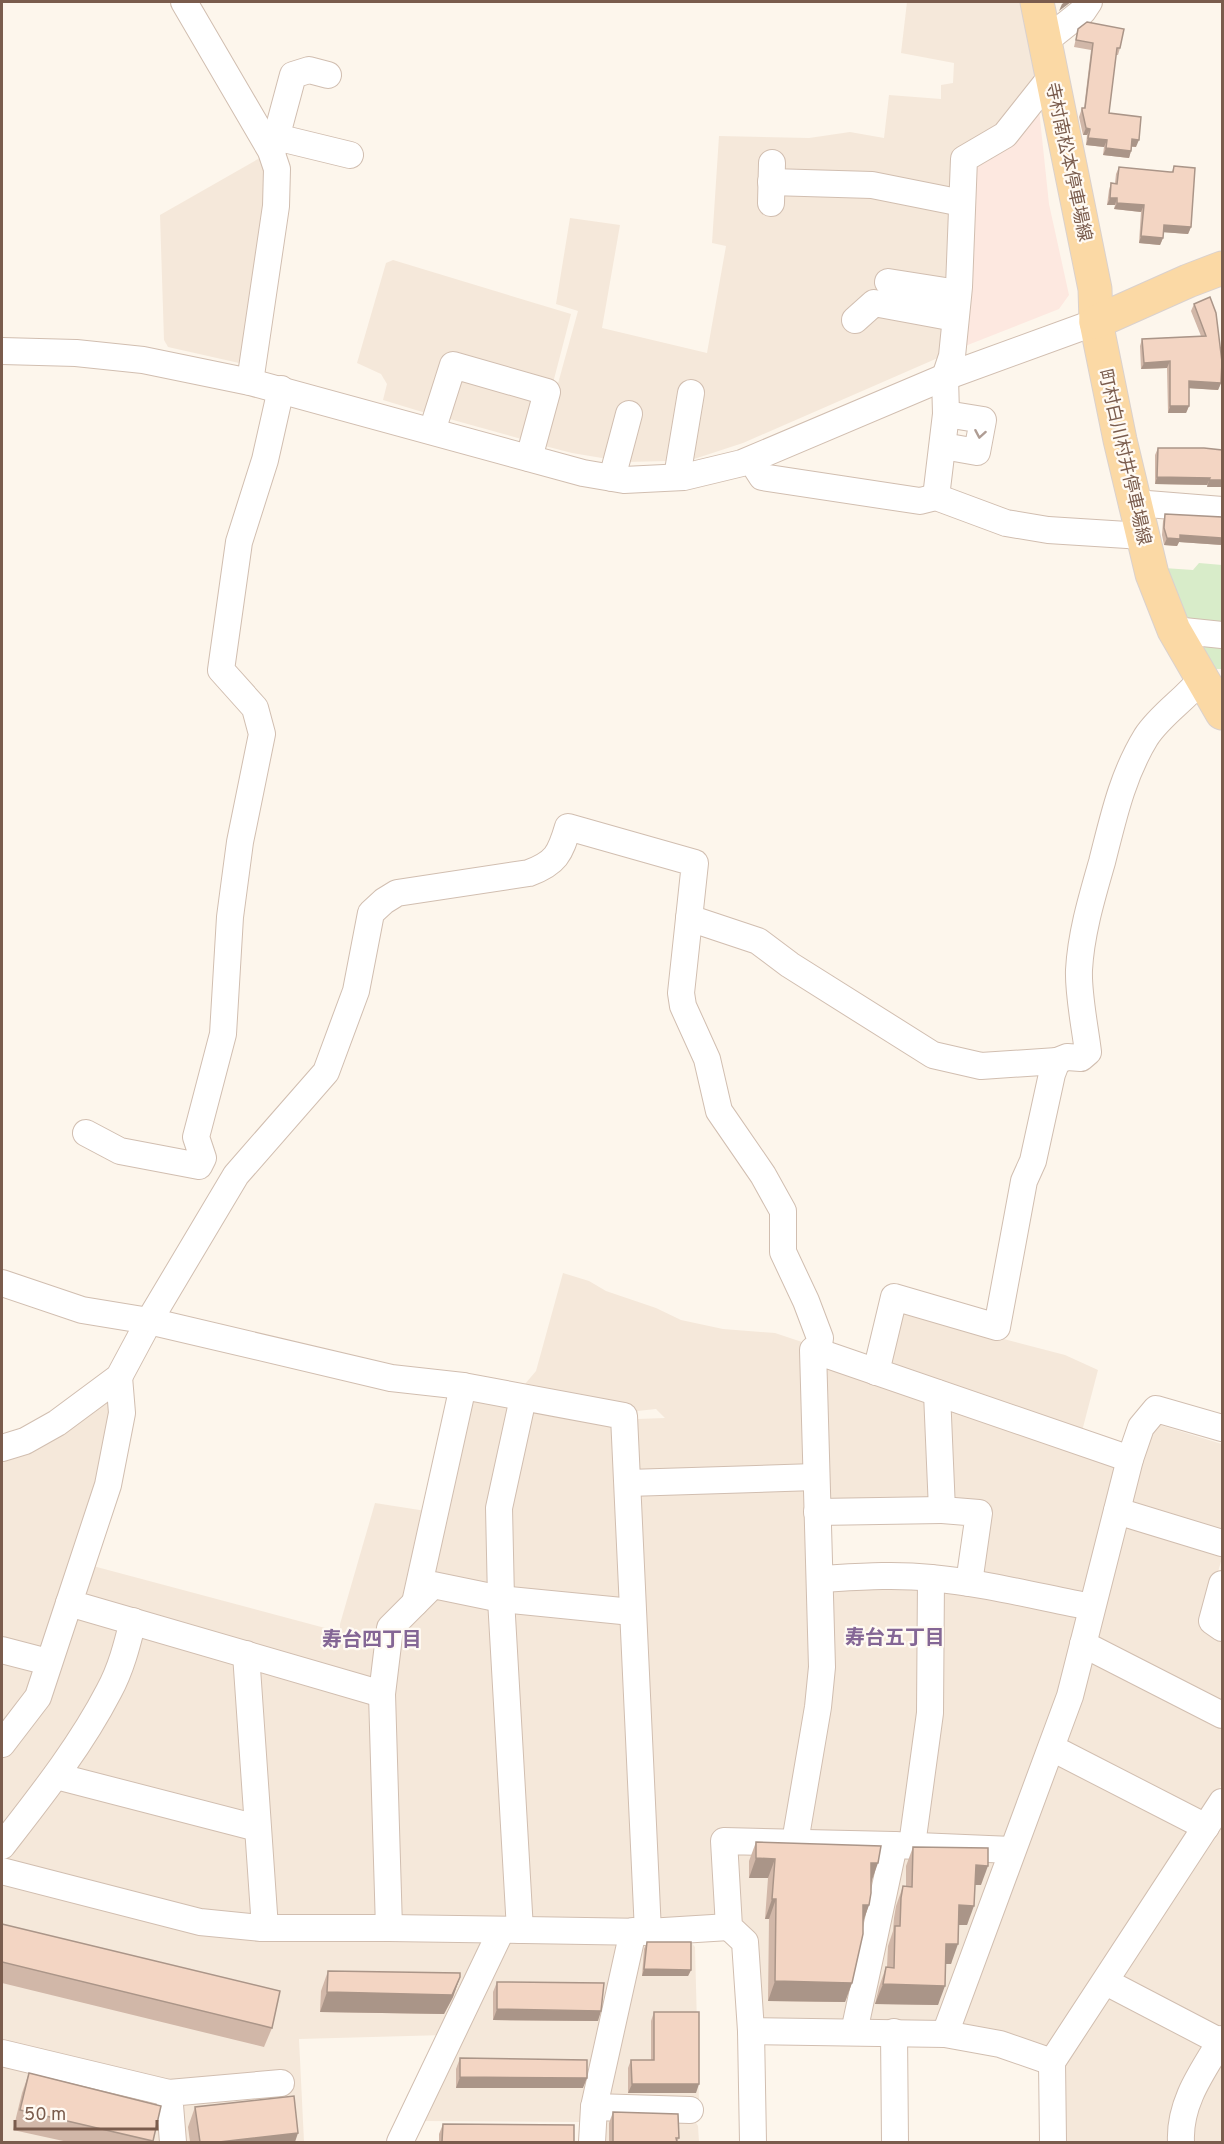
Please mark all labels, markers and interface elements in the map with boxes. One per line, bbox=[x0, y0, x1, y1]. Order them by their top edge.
street label: 寺村南松本停車場線 bbox=[1039, 81, 1096, 244]
street label: 町村白川村井停車場線 bbox=[1092, 367, 1155, 548]
one-way arrow bbox=[974, 429, 987, 439]
district label: 寿台五丁目 bbox=[845, 1626, 945, 1652]
district label: 寿台四丁目 bbox=[322, 1628, 422, 1654]
scale bar bbox=[15, 2093, 158, 2131]
text: 50 m bbox=[24, 2104, 66, 2127]

